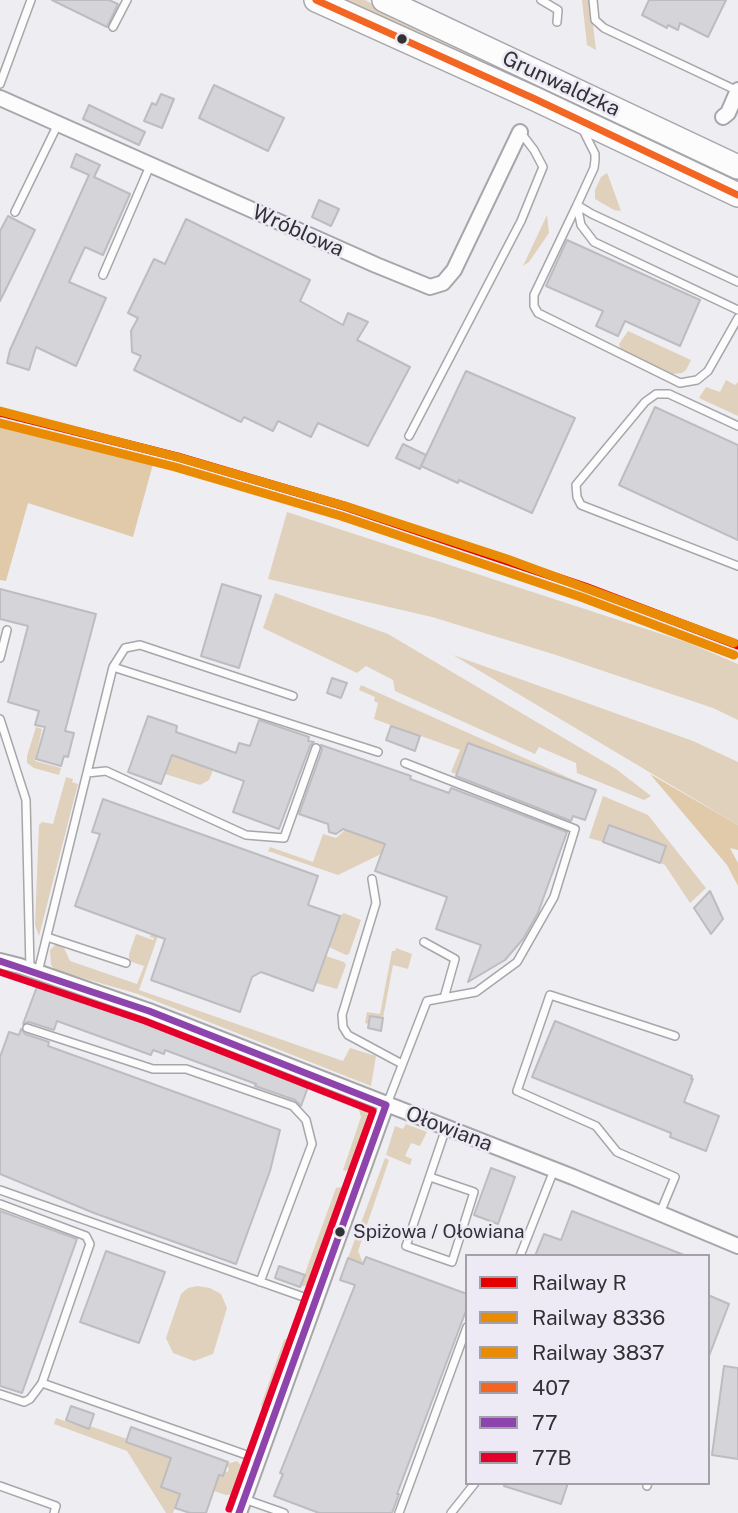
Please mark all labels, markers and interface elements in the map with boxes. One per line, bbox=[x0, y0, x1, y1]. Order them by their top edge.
unlabelled marker bbox=[395, 32, 409, 46]
street label: Grunwaldzka bbox=[498, 46, 624, 122]
street label: Wróblowa bbox=[248, 200, 348, 262]
street label: Ołowiana bbox=[402, 1101, 496, 1157]
place label: Spiżowa / Ołowiana bbox=[353, 1221, 525, 1243]
marker: Spiżowa / Ołowiana bbox=[333, 1225, 347, 1239]
legend bbox=[465, 1254, 710, 1485]
text: Railway R bbox=[532, 1270, 627, 1295]
text: Railway 8336 bbox=[532, 1305, 665, 1330]
text: Railway 3837 bbox=[532, 1340, 665, 1365]
text: 407 bbox=[532, 1375, 570, 1400]
text: 77 bbox=[532, 1410, 558, 1435]
text: 77B bbox=[532, 1445, 572, 1470]

